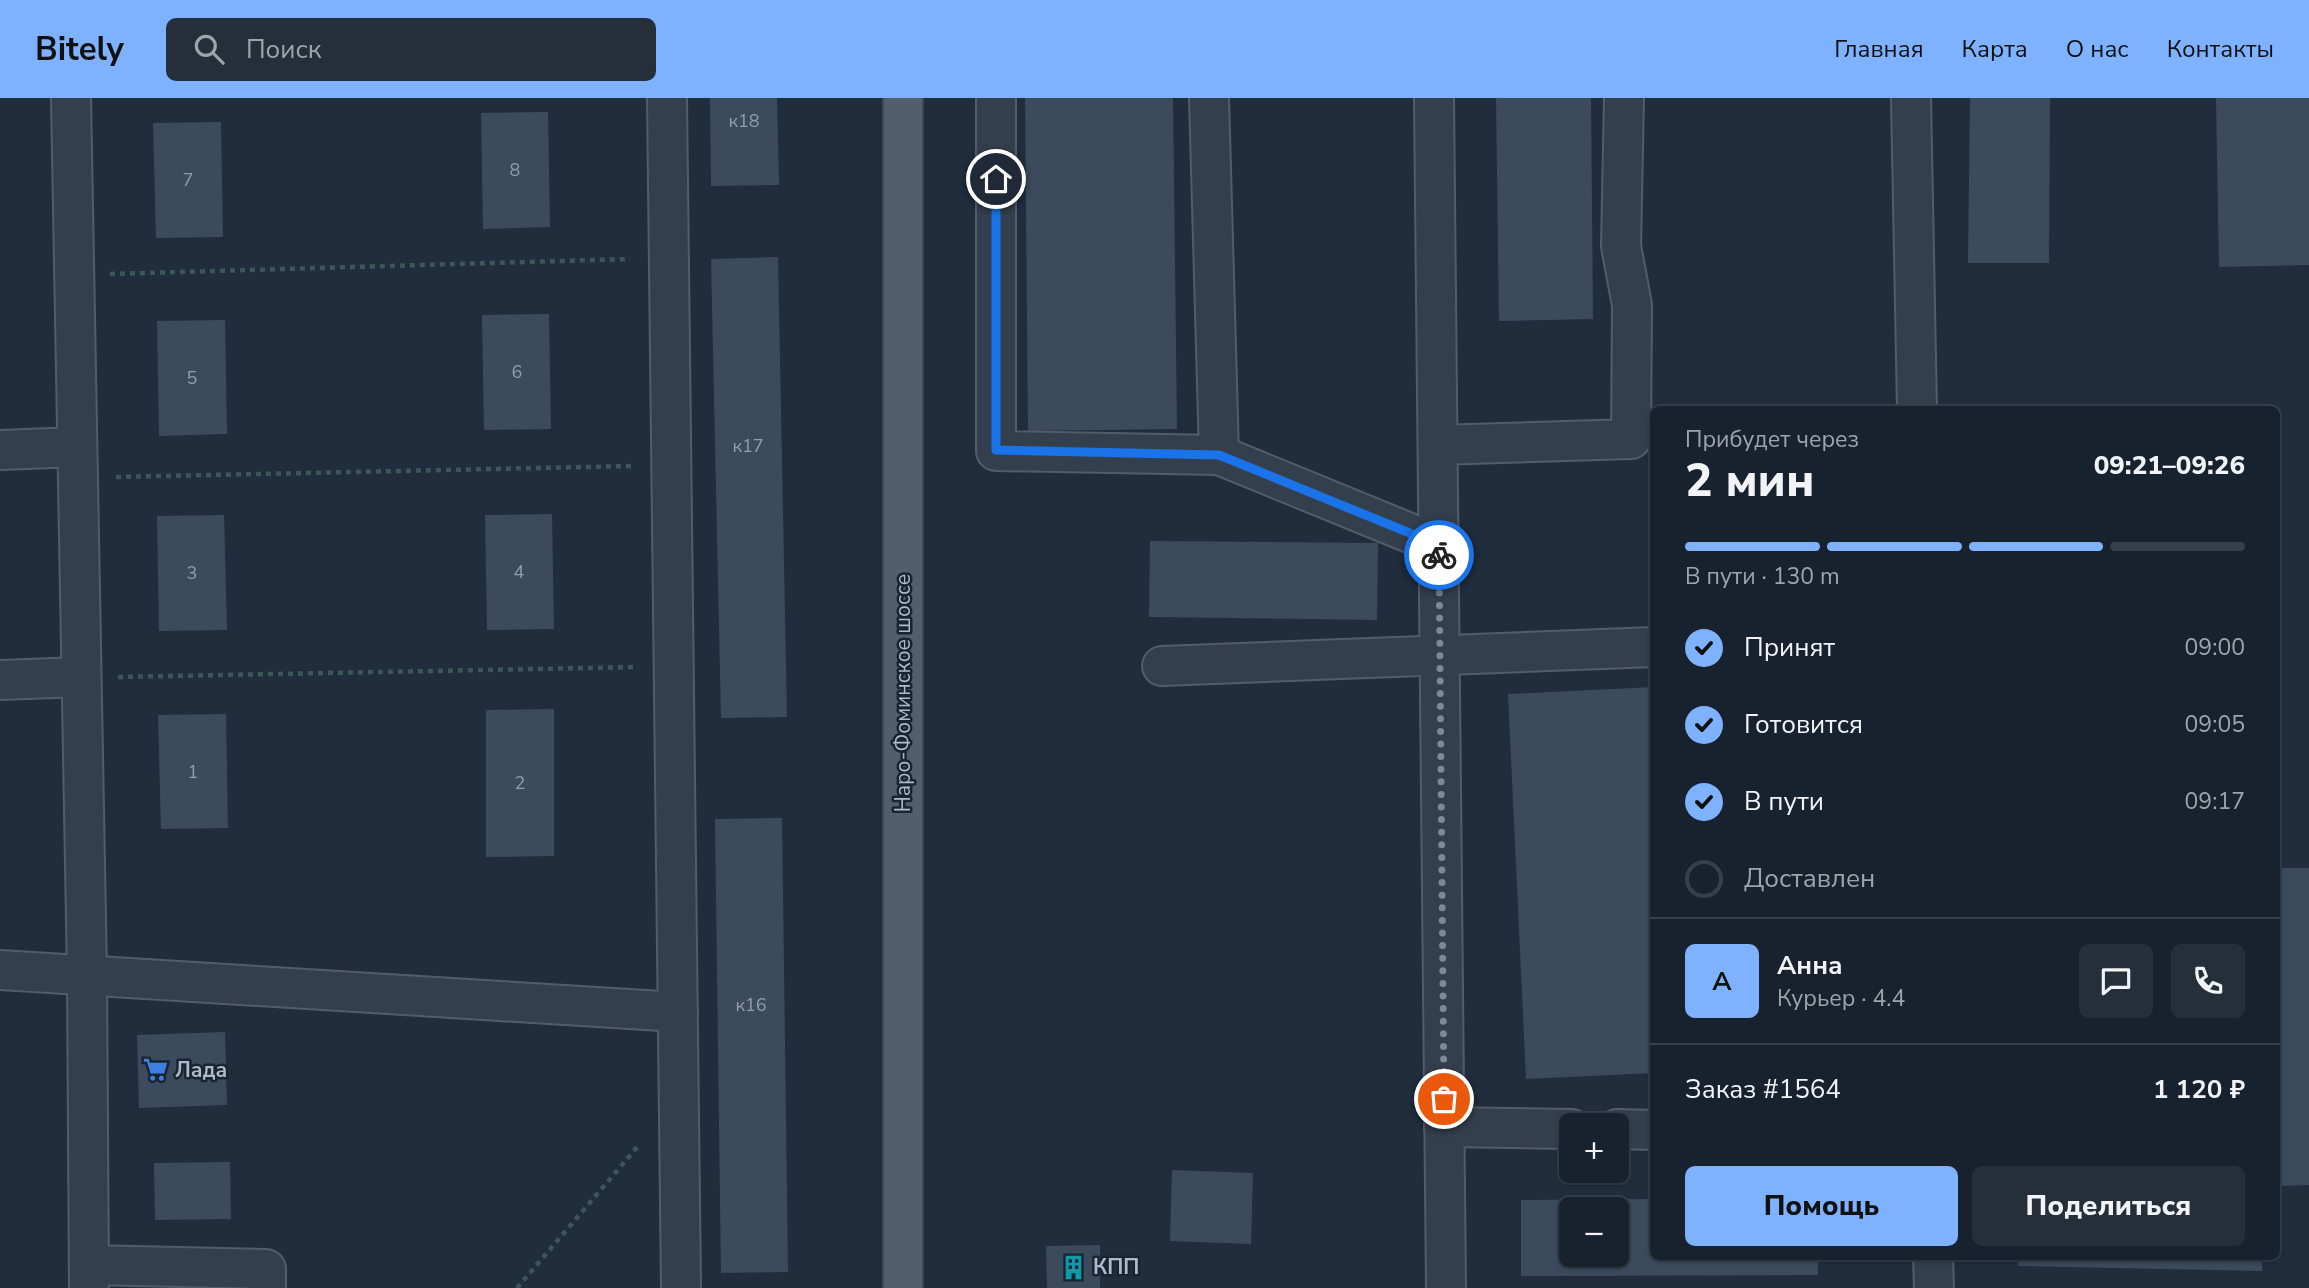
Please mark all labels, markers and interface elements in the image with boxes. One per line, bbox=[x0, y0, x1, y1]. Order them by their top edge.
search box bbox=[166, 18, 656, 81]
text: Bitely bbox=[35, 27, 124, 72]
icon: search bbox=[190, 30, 228, 68]
text: Поиск bbox=[246, 32, 322, 67]
text: Главная bbox=[1834, 33, 1924, 65]
text: Карта bbox=[1962, 33, 2028, 65]
text: О нас bbox=[2066, 33, 2129, 65]
text: Контакты bbox=[2167, 33, 2274, 65]
house number: к18 bbox=[728, 109, 760, 133]
pin bbox=[966, 149, 1026, 209]
house number: 8 bbox=[510, 158, 520, 182]
icon: home bbox=[977, 160, 1015, 198]
house number: 7 bbox=[183, 168, 193, 192]
house number: 6 bbox=[512, 360, 522, 384]
house number: 5 bbox=[187, 366, 197, 390]
text: Прибудет через bbox=[1685, 424, 1859, 455]
house number: к17 bbox=[732, 434, 764, 458]
text: 09:21–09:26 bbox=[2094, 448, 2245, 483]
text: 2 мин bbox=[1685, 449, 1814, 512]
courier bbox=[1404, 520, 1474, 590]
icon: bike bbox=[1420, 536, 1458, 574]
house number: 4 bbox=[514, 560, 525, 584]
house number: 3 bbox=[187, 561, 197, 585]
text: В пути · 130 m bbox=[1685, 561, 1840, 592]
street label: Наро-Фоминское шоссе bbox=[889, 574, 917, 812]
icon: check bbox=[1685, 629, 1723, 667]
text: Принят bbox=[1744, 630, 1835, 665]
text: 09:00 bbox=[2185, 632, 2245, 663]
icon: check bbox=[1685, 706, 1723, 744]
text: Готовится bbox=[1744, 707, 1863, 742]
text: 09:05 bbox=[2185, 709, 2245, 740]
house number: 1 bbox=[188, 760, 198, 784]
house number: 2 bbox=[515, 771, 525, 795]
icon: check bbox=[1685, 783, 1723, 821]
text: В пути bbox=[1744, 784, 1824, 819]
text: 09:17 bbox=[2185, 786, 2245, 817]
text: Доставлен bbox=[1744, 861, 1875, 896]
button: chat bbox=[2079, 944, 2153, 1018]
button: phone bbox=[2171, 944, 2245, 1018]
text: Анна bbox=[1777, 948, 1843, 983]
text: А bbox=[1712, 964, 1732, 999]
text: Курьер · 4.4 bbox=[1777, 983, 1905, 1014]
house number: к16 bbox=[735, 993, 767, 1017]
supermarket icon: Лада bbox=[141, 1056, 169, 1084]
place label: Лада bbox=[175, 1056, 227, 1084]
pin bbox=[1414, 1069, 1474, 1129]
text: Заказ #1564 bbox=[1685, 1072, 1841, 1107]
text: 1 120 ₽ bbox=[2153, 1072, 2245, 1107]
icon: bag bbox=[1425, 1080, 1463, 1118]
map controls bbox=[1559, 1113, 1629, 1267]
button: + bbox=[1559, 1113, 1629, 1183]
button: Помощь bbox=[1685, 1166, 1958, 1246]
button: Поделиться bbox=[1972, 1166, 2245, 1246]
button: − bbox=[1559, 1197, 1629, 1267]
building icon: КПП bbox=[1059, 1253, 1087, 1281]
place label: КПП bbox=[1093, 1253, 1139, 1281]

